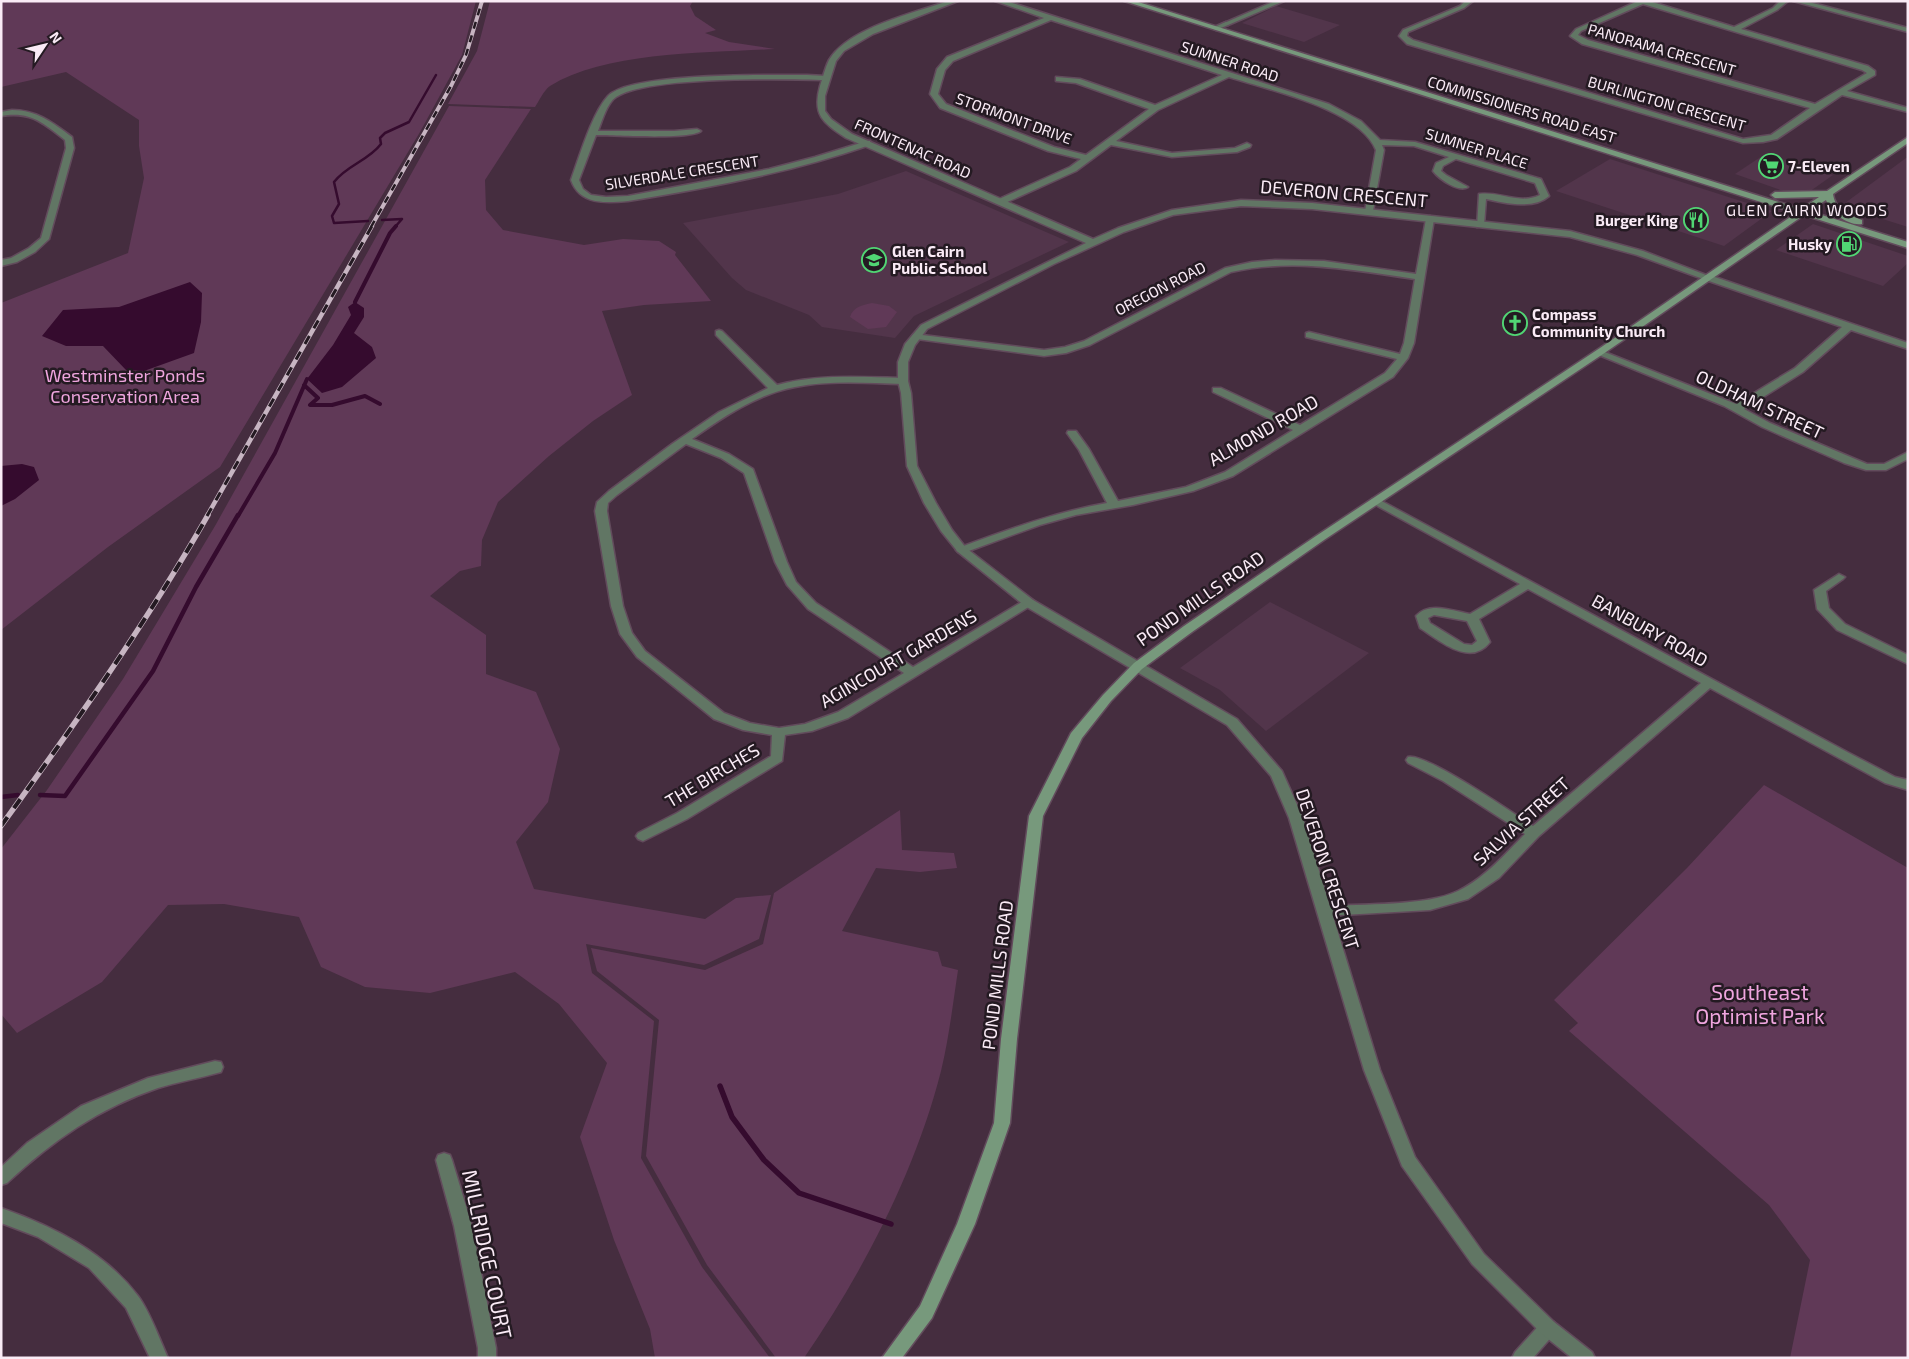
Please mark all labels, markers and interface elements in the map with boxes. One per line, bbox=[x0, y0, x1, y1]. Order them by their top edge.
street label: PANORAMA CRESCENT bbox=[1586, 19, 1738, 79]
north arrow bbox=[20, 20, 70, 70]
text: N bbox=[46, 28, 66, 46]
street label: SUMNER ROAD bbox=[1179, 37, 1281, 85]
street label: COMMISSIONERS ROAD EAST bbox=[1426, 72, 1619, 146]
street label: BURLINGTON CRESCENT bbox=[1586, 72, 1748, 134]
street label: STORMONT DRIVE bbox=[953, 89, 1075, 147]
street label: FRONTENAC ROAD bbox=[852, 114, 974, 182]
street label: SUMNER PLACE bbox=[1424, 124, 1530, 172]
street label: SILVERDALE CRESCENT bbox=[604, 151, 760, 193]
supermarket icon: 7-Eleven bbox=[1758, 153, 1784, 179]
place label: 7-Eleven bbox=[1788, 157, 1850, 175]
street label: DEVERON CRESCENT bbox=[1259, 175, 1429, 211]
district label: GLEN CAIRN WOODS bbox=[1726, 200, 1888, 219]
restaurant icon: Burger King bbox=[1683, 207, 1709, 233]
place label: Burger King bbox=[1595, 211, 1678, 229]
fuel station icon: Husky bbox=[1836, 231, 1862, 257]
place label: Husky bbox=[1788, 235, 1833, 254]
place label: Glen Cairn Public School bbox=[892, 242, 987, 277]
school or university icon: Glen Cairn Public School bbox=[861, 247, 887, 273]
street label: OREGON ROAD bbox=[1112, 257, 1208, 319]
place label: Compass Community Church bbox=[1532, 305, 1665, 341]
church icon: Compass Community Church bbox=[1502, 310, 1528, 336]
park label: Westminster Ponds Conservation Area bbox=[45, 364, 205, 407]
street label: OLDHAM STREET bbox=[1693, 365, 1828, 443]
street label: ALMOND ROAD bbox=[1204, 390, 1322, 470]
street label: POND MILLS ROAD bbox=[1132, 546, 1268, 650]
street label: BANBURY ROAD bbox=[1588, 589, 1712, 671]
street label: AGINCOURT GARDENS bbox=[816, 604, 980, 712]
street label: THE BIRCHES bbox=[661, 738, 763, 812]
street label: SALVIA STREET bbox=[1468, 772, 1574, 870]
street label: DEVERON CRESCENT bbox=[1292, 786, 1365, 953]
street label: POND MILLS ROAD bbox=[977, 899, 1017, 1051]
park label: Southeast Optimist Park bbox=[1695, 979, 1825, 1028]
street label: MILLRIDGE COURT bbox=[458, 1167, 518, 1341]

